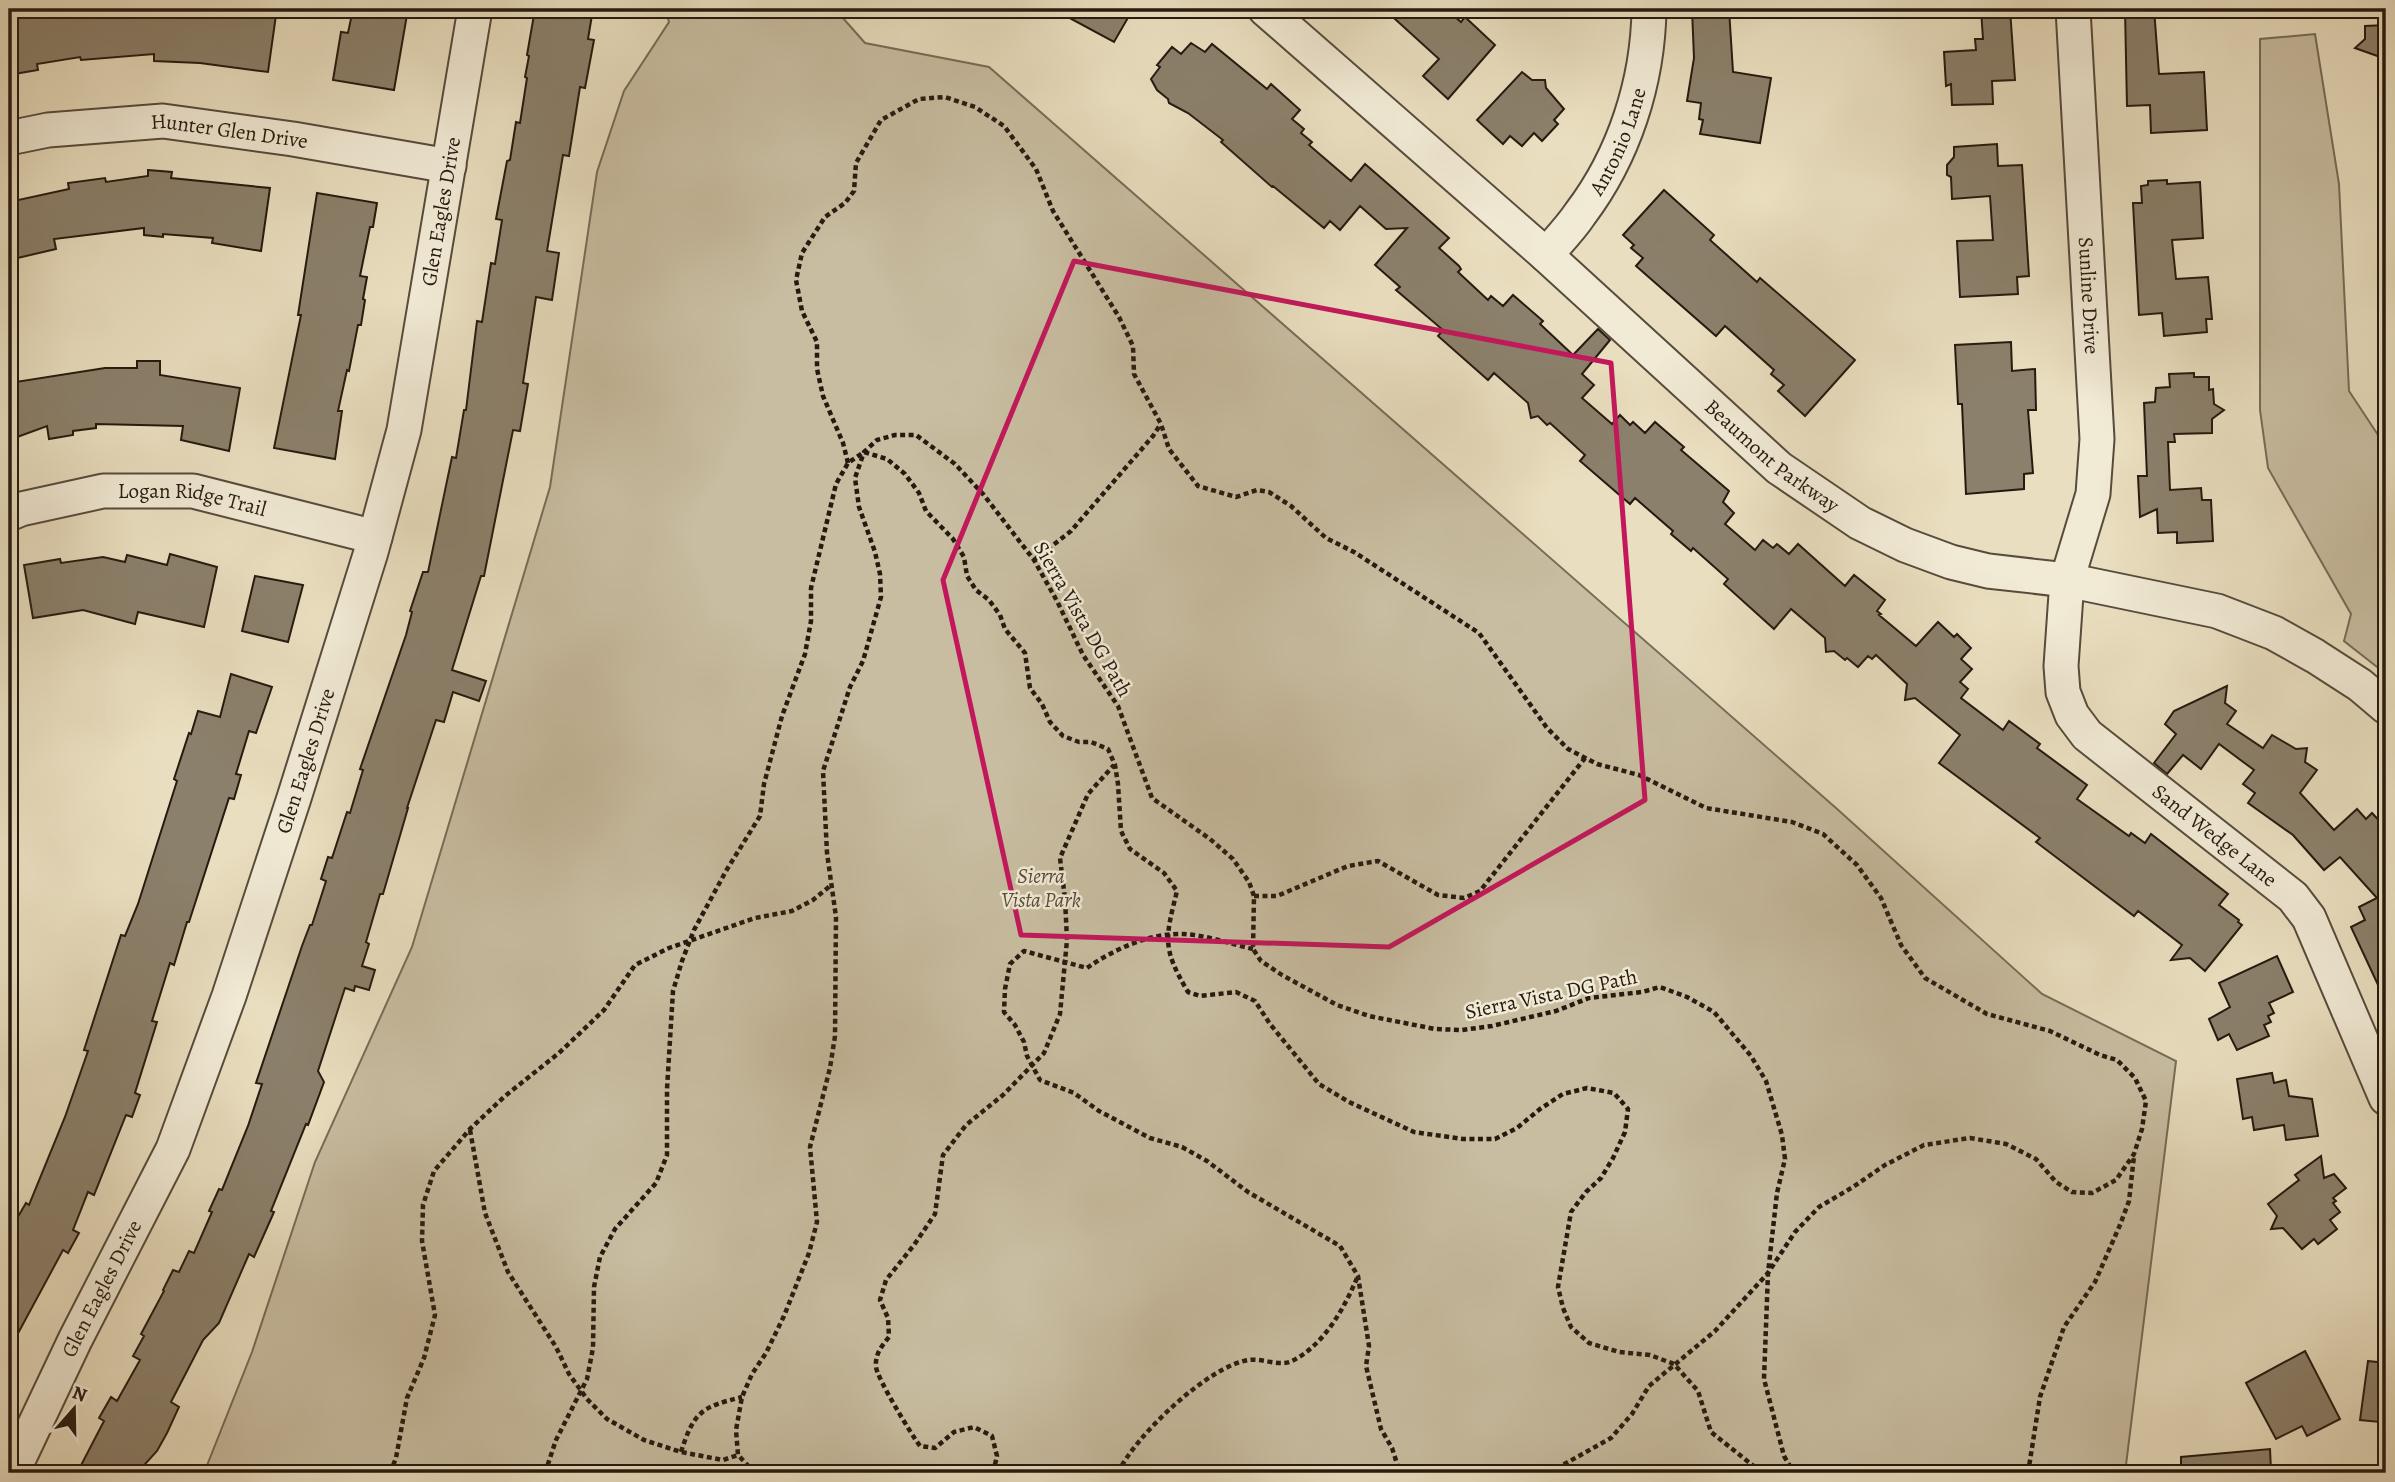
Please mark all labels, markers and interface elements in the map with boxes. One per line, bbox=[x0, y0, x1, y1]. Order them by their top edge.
street label: Antonio Lane bbox=[1582, 85, 1653, 201]
street label: Hunter Glen Drive bbox=[150, 107, 310, 155]
street label: Glen Eagles Drive bbox=[415, 135, 467, 288]
street label: Sunline Drive bbox=[2072, 236, 2106, 355]
street label: Beaumont Parkway bbox=[1699, 393, 1845, 519]
street label: Logan Ridge Trail bbox=[118, 477, 269, 523]
street label: Sierra Vista DG Path bbox=[1027, 536, 1139, 702]
street label: Glen Eagles Drive bbox=[269, 685, 341, 837]
street label: Sand Wedge Lane bbox=[2146, 777, 2283, 893]
park label: Sierra Vista Park bbox=[1001, 862, 1081, 914]
street label: Sierra Vista DG Path bbox=[1462, 962, 1640, 1026]
street label: Glen Eagles Drive bbox=[55, 1215, 148, 1362]
north arrow bbox=[38, 1374, 108, 1444]
text: N bbox=[69, 1379, 91, 1409]

